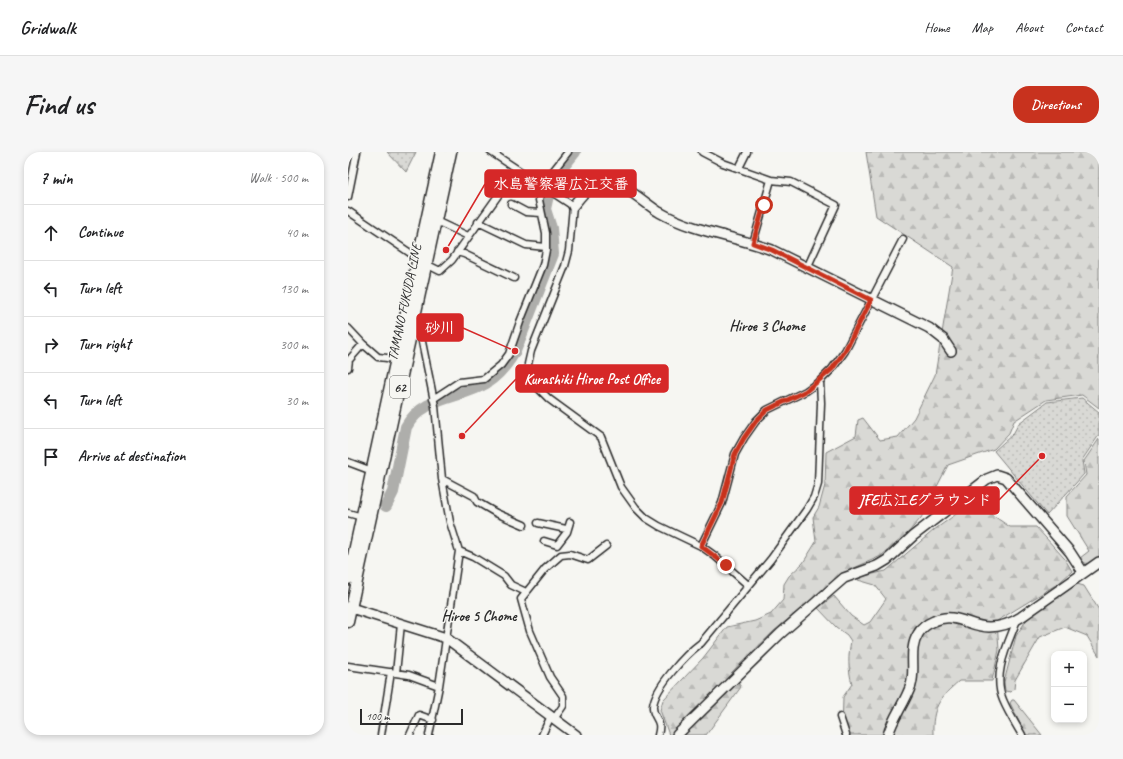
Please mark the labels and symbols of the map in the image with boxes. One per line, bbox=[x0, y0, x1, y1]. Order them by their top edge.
callout: 水島警察署広江交番 bbox=[485, 170, 636, 197]
text: 水島警察署広江交番 bbox=[493, 175, 629, 194]
route start bbox=[755, 196, 773, 214]
street label: TAMANO FUKUDA LINE bbox=[384, 240, 426, 362]
callout: 砂川 bbox=[417, 314, 463, 341]
district label: Hiroe 3 Chome bbox=[729, 317, 806, 336]
text: 砂川 bbox=[425, 319, 455, 338]
callout: Kurashiki Hiroe Post Office bbox=[516, 365, 668, 392]
text: Kurashiki Hiroe Post Office bbox=[524, 370, 662, 389]
road number: 62 bbox=[390, 376, 410, 398]
callout: JFE広江Eグラウンド bbox=[850, 487, 999, 514]
text: JFE広江Eグラウンド bbox=[858, 491, 991, 510]
route end bbox=[717, 556, 735, 574]
district label: Hiroe 5 Chome bbox=[441, 607, 518, 626]
scale bar bbox=[360, 707, 463, 726]

